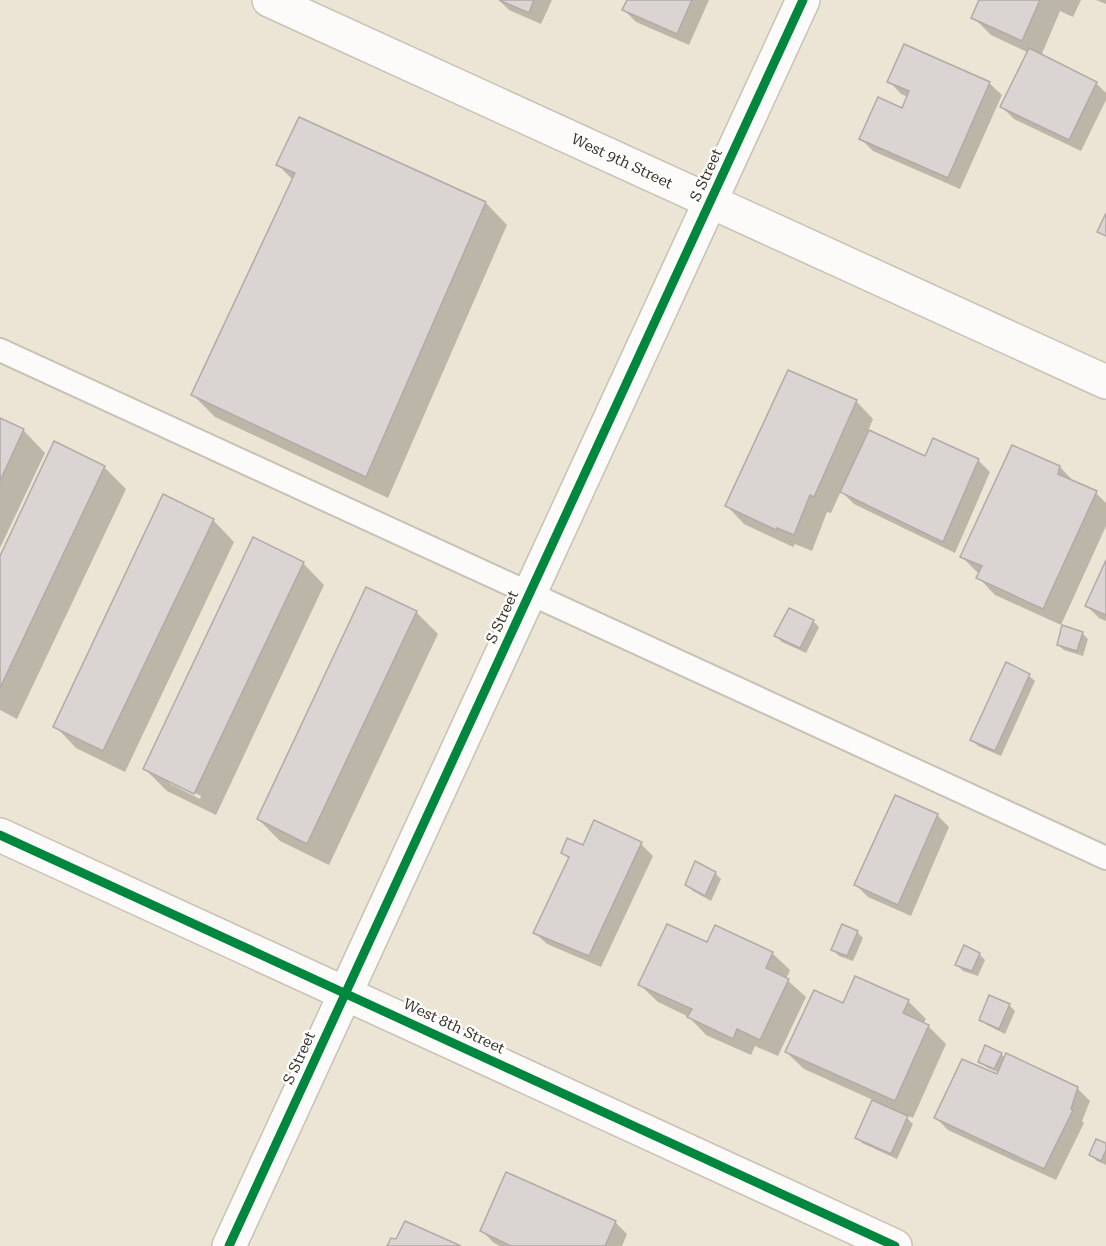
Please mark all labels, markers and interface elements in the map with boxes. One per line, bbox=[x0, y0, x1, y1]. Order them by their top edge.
street label: West 9th Street bbox=[568, 130, 676, 193]
street label: S Street bbox=[686, 145, 726, 204]
street label: S Street bbox=[482, 587, 522, 646]
street label: West 8th Street bbox=[400, 995, 508, 1058]
street label: S Street bbox=[279, 1028, 319, 1087]

